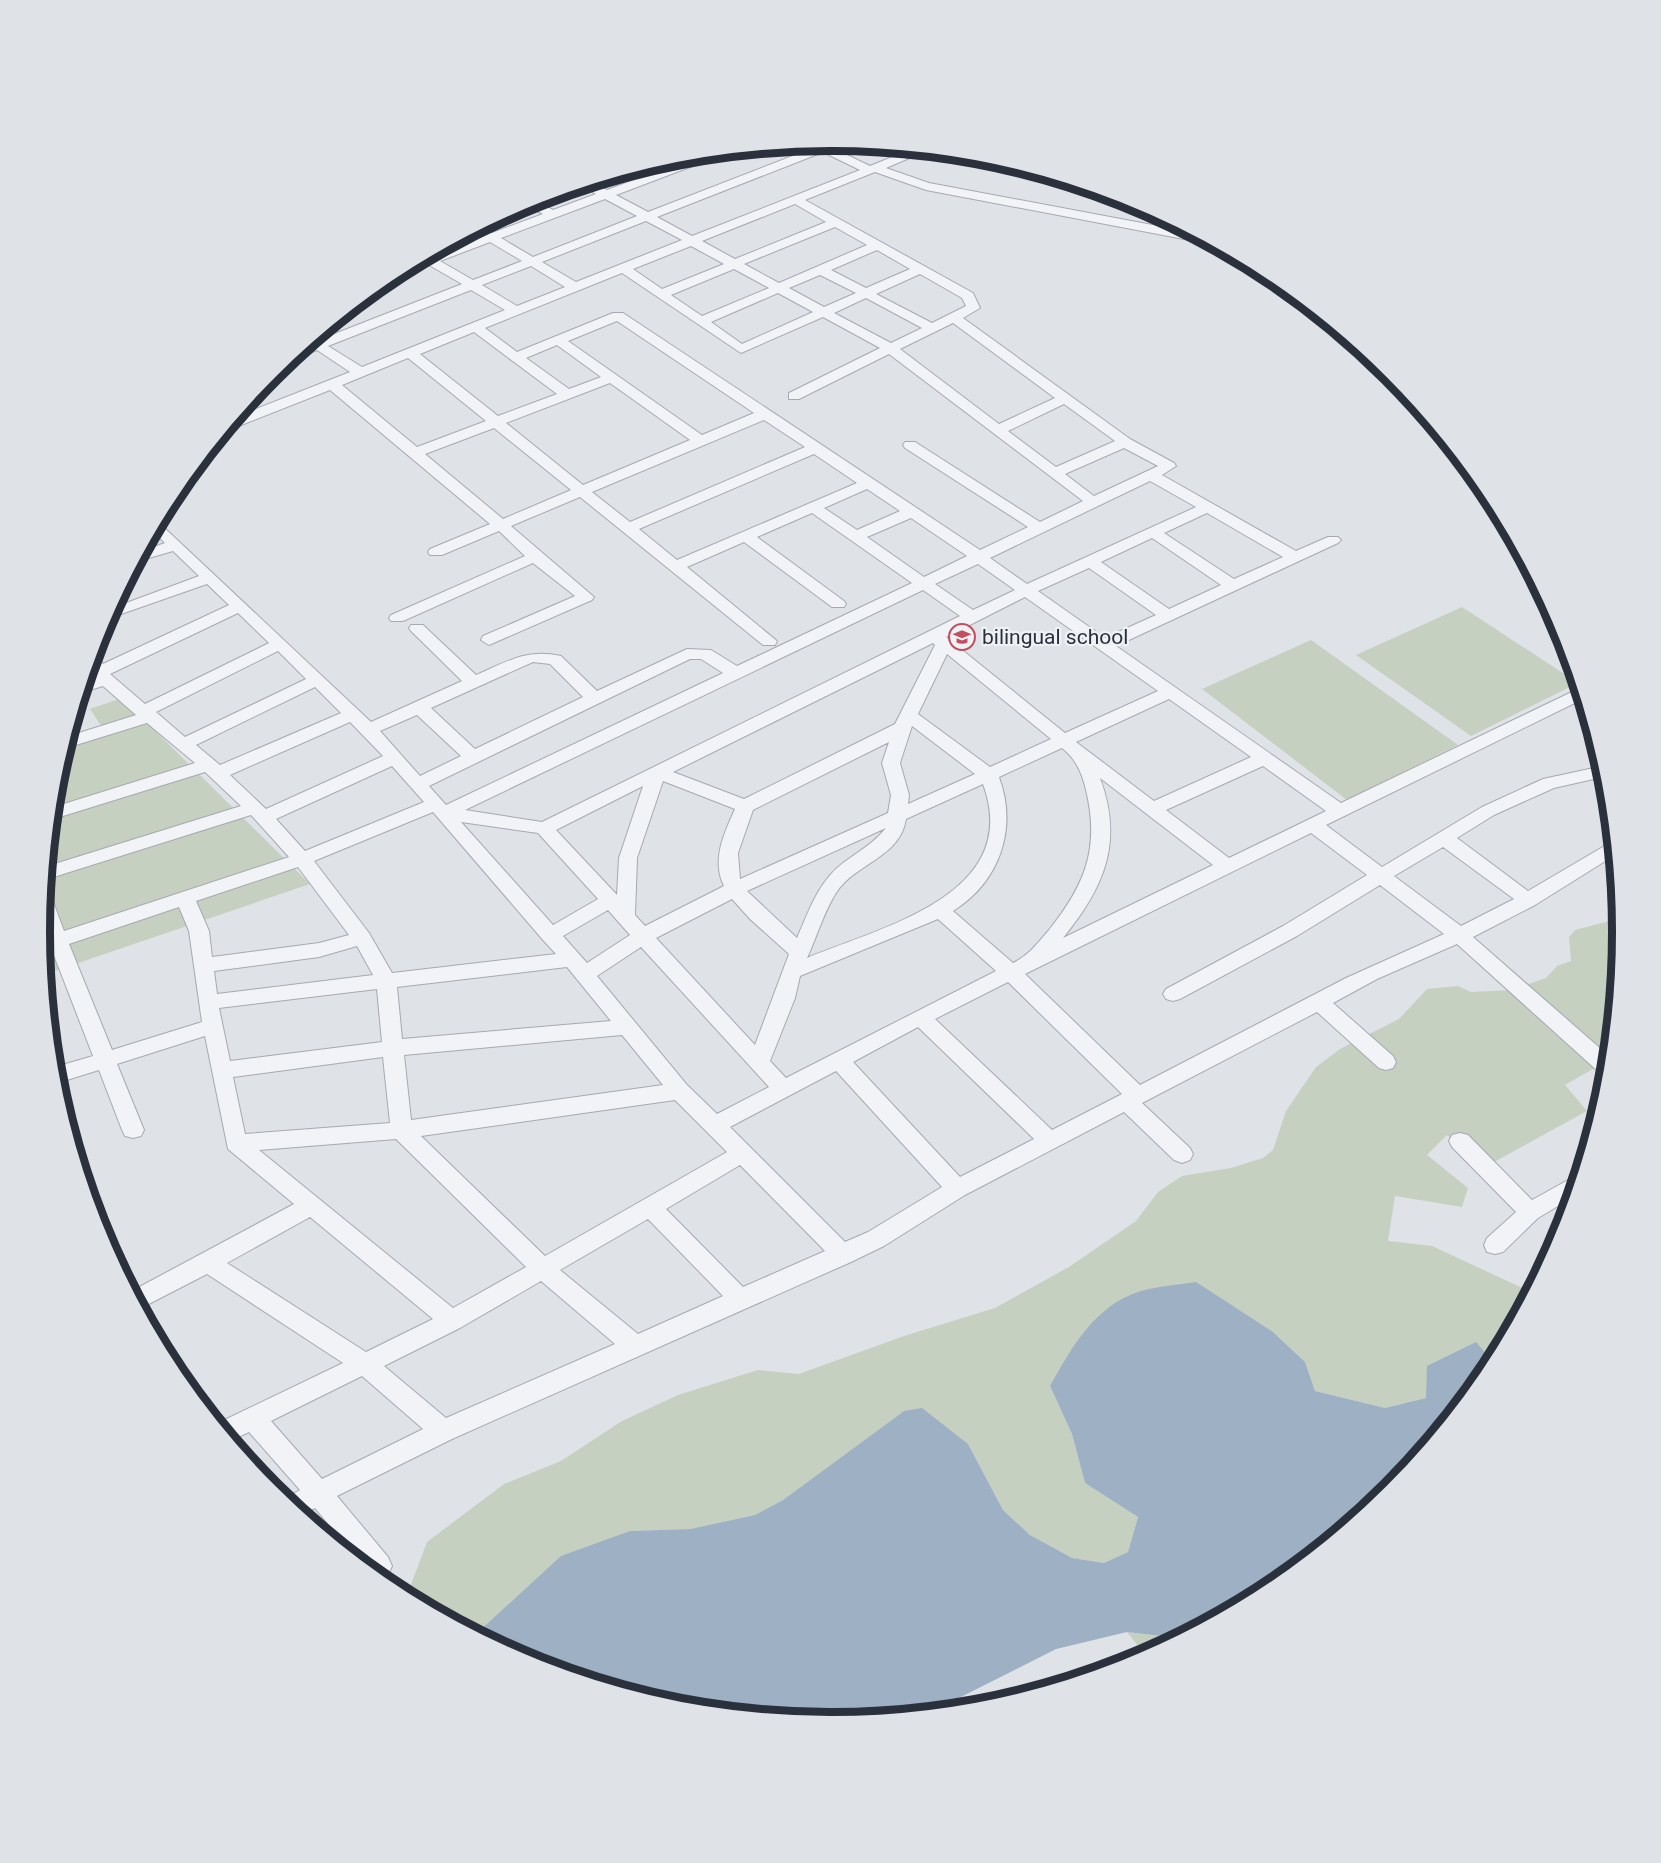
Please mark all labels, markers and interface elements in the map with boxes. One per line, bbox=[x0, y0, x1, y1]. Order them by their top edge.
school or university icon: bilingual school bbox=[947, 622, 977, 652]
place label: bilingual school bbox=[982, 625, 1128, 649]

